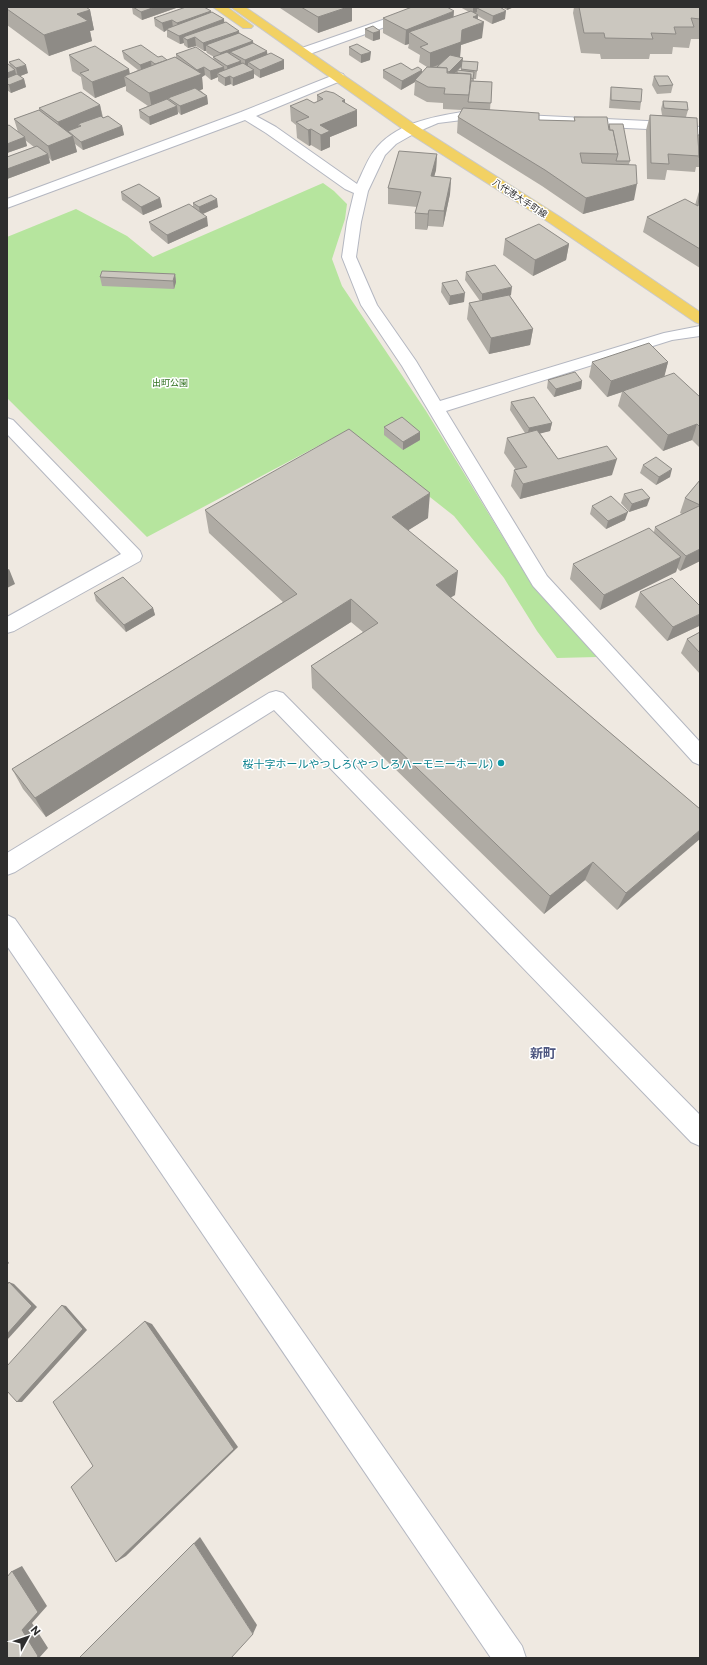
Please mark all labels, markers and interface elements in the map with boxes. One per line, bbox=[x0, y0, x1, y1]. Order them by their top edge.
street label: 八代港大手町線 bbox=[491, 176, 550, 220]
park label: 出町公園 bbox=[152, 377, 188, 388]
place label: 桜十字ホールやつしろ(やつしろハーモニーホール) bbox=[243, 757, 493, 770]
marker: 桜十字ホールやつしろ(やつしろハーモニーホール) bbox=[496, 758, 506, 768]
district label: 新町 bbox=[530, 1045, 556, 1061]
north arrow bbox=[8, 1617, 48, 1657]
text: N bbox=[28, 1623, 44, 1638]

